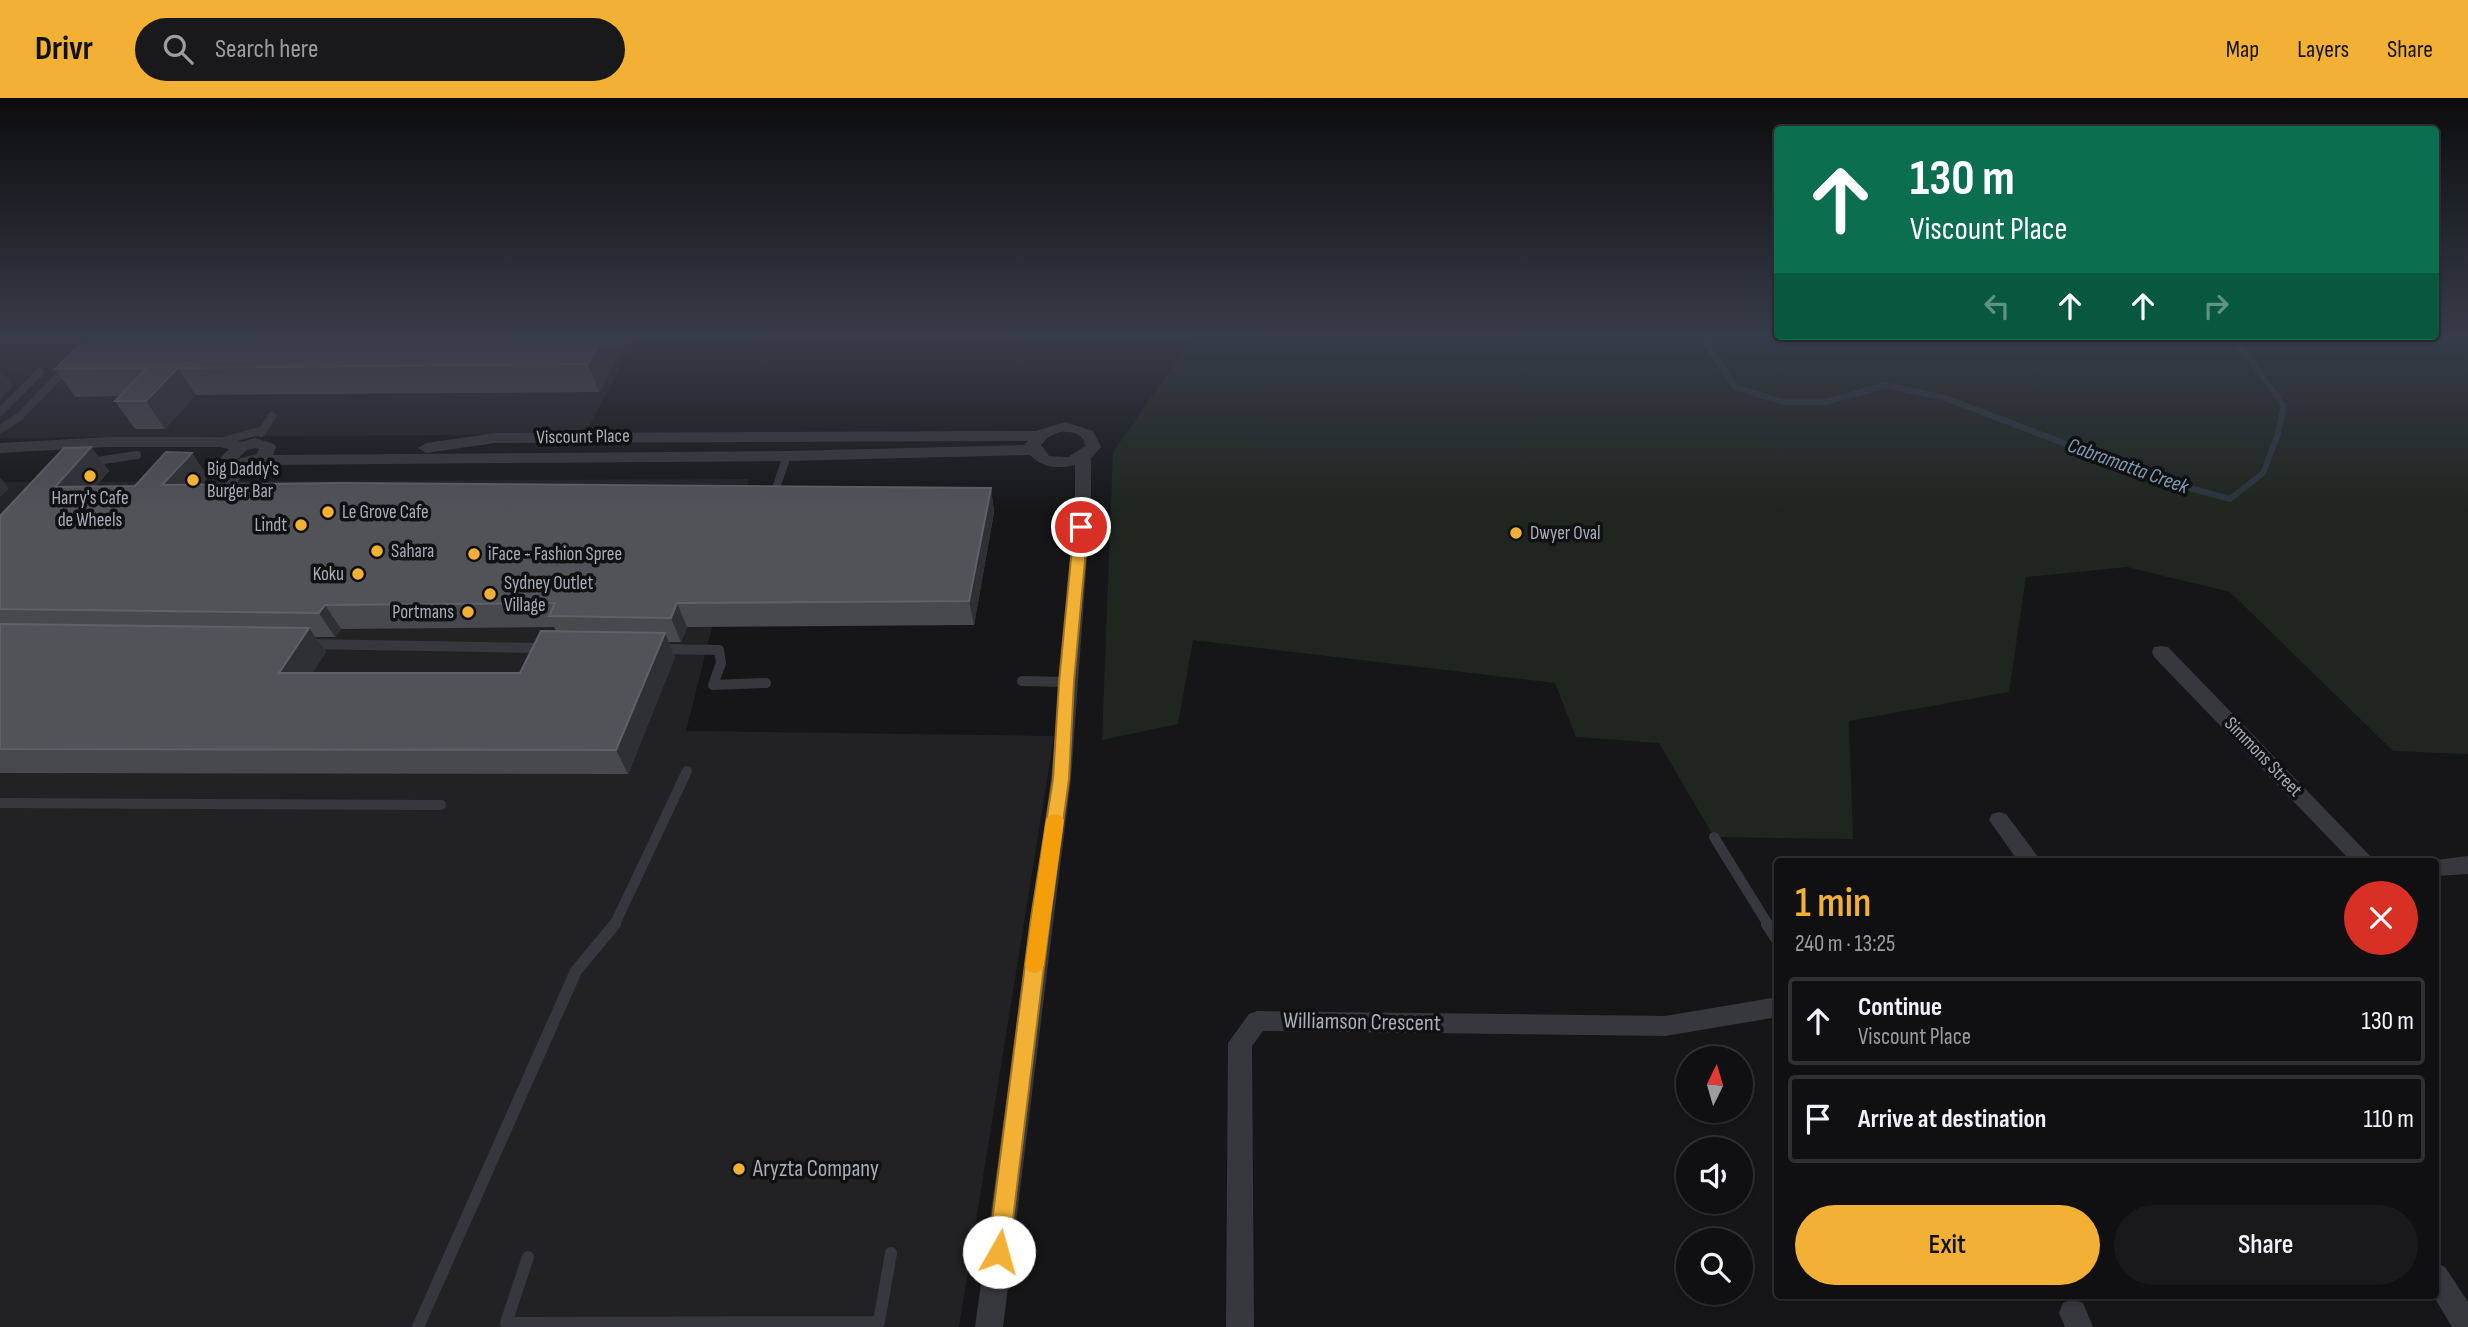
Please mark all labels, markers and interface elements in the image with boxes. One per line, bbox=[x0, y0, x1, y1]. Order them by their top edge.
search box bbox=[135, 18, 625, 81]
text: Drivr bbox=[35, 29, 93, 69]
icon: search bbox=[159, 30, 197, 68]
text: Search here bbox=[215, 34, 318, 65]
text: Map bbox=[2226, 35, 2259, 64]
text: Layers bbox=[2297, 35, 2349, 64]
text: Share bbox=[2387, 35, 2433, 64]
text: 130 m bbox=[1910, 150, 2015, 209]
icon: ahead bbox=[1795, 154, 1886, 245]
text: Viscount Place bbox=[1910, 210, 2067, 249]
icon: left bbox=[1978, 287, 2016, 325]
icon: ahead bbox=[2051, 287, 2089, 325]
icon: ahead bbox=[2124, 287, 2162, 325]
icon: right bbox=[2197, 287, 2235, 325]
street label: Viscount Place bbox=[536, 425, 630, 449]
water label: Cabramatta Creek bbox=[2064, 433, 2193, 500]
place label: Big Daddy's Burger Bar bbox=[207, 458, 279, 503]
marker: Harry's Cafe de Wheels bbox=[82, 468, 98, 484]
marker: Big Daddy's Burger Bar bbox=[185, 472, 201, 488]
place label: Harry's Cafe de Wheels bbox=[51, 487, 129, 532]
pin bbox=[1051, 497, 1111, 557]
place label: Le Grove Cafe bbox=[342, 501, 429, 524]
marker: Le Grove Cafe bbox=[320, 504, 336, 520]
icon: arrive bbox=[1062, 508, 1100, 546]
place label: Lindt bbox=[255, 514, 287, 537]
marker: Lindt bbox=[293, 517, 309, 533]
place label: Dwyer Oval bbox=[1530, 522, 1601, 545]
marker: Dwyer Oval bbox=[1508, 525, 1524, 541]
place label: Sahara bbox=[391, 540, 434, 563]
marker: Sahara bbox=[369, 543, 385, 559]
place label: iFace - Fashion Spree bbox=[488, 543, 622, 566]
marker: iFace - Fashion Spree bbox=[466, 546, 482, 562]
place label: Koku bbox=[313, 563, 344, 586]
marker: Koku bbox=[350, 566, 366, 582]
place label: Sydney Outlet Village bbox=[504, 572, 593, 617]
marker: Sydney Outlet Village bbox=[482, 586, 498, 602]
place label: Portmans bbox=[392, 601, 454, 624]
marker: Portmans bbox=[460, 604, 476, 620]
street label: Simmons Street bbox=[2219, 712, 2307, 802]
text: 1 min bbox=[1795, 878, 1871, 929]
button: close bbox=[2344, 881, 2418, 955]
text: 240 m · 13:25 bbox=[1795, 930, 1895, 958]
text: Continue bbox=[1858, 992, 1942, 1023]
icon: ahead bbox=[1799, 1002, 1837, 1040]
text: 130 m bbox=[2362, 1006, 2414, 1037]
street label: Williamson Crescent bbox=[1283, 1007, 1441, 1037]
text: Viscount Place bbox=[1858, 1023, 1971, 1051]
north arrow bbox=[1676, 1046, 1754, 1124]
map controls bbox=[1676, 1046, 1753, 1305]
icon: arrive bbox=[1799, 1100, 1837, 1138]
text: Arrive at destination bbox=[1858, 1104, 2046, 1135]
text: 110 m bbox=[2363, 1104, 2414, 1135]
button: sound bbox=[1676, 1137, 1753, 1214]
place label: Aryzta Company bbox=[752, 1155, 879, 1183]
marker: Aryzta Company bbox=[731, 1161, 747, 1177]
button: Exit bbox=[1795, 1205, 2100, 1285]
button: Share bbox=[2114, 1205, 2418, 1285]
position arrow bbox=[962, 1215, 1036, 1289]
button: search bbox=[1676, 1228, 1753, 1305]

